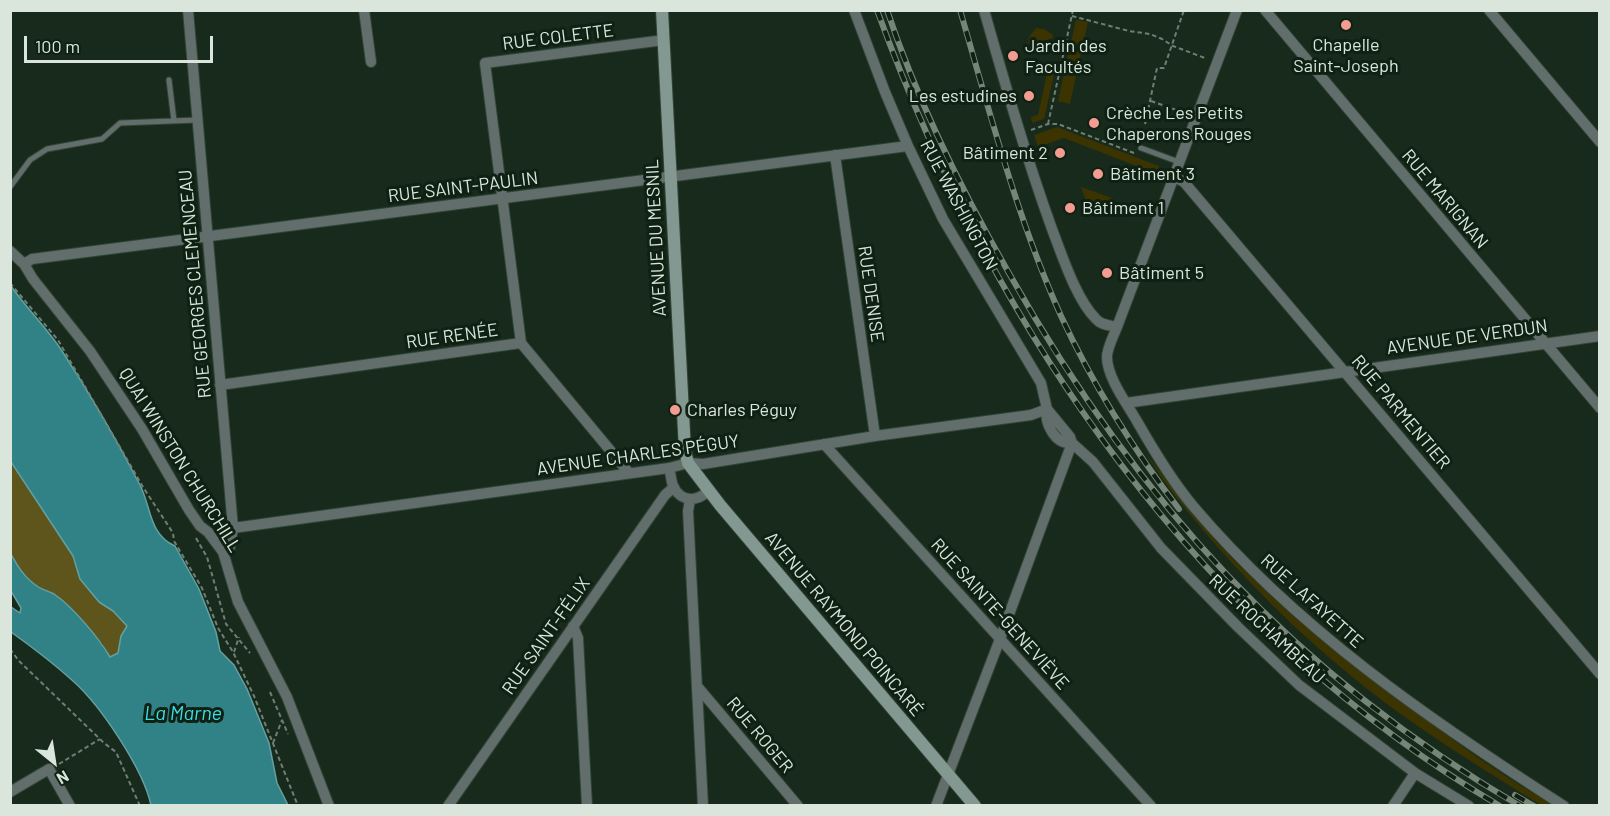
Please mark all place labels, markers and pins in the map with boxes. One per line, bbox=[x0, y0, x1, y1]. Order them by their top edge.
marker: Chapelle Saint-Joseph bbox=[1339, 18, 1353, 32]
place label: Chapelle Saint-Joseph bbox=[1293, 34, 1399, 76]
place label: Jardin des Facultés bbox=[1025, 35, 1107, 78]
marker: Jardin des Facultés bbox=[1006, 49, 1020, 63]
place label: Les estudines bbox=[909, 85, 1017, 107]
marker: Les estudines bbox=[1022, 89, 1036, 103]
place label: Crèche Les Petits Chaperons Rouges bbox=[1106, 102, 1252, 144]
marker: Crèche Les Petits Chaperons Rouges bbox=[1087, 116, 1101, 130]
place label: Bâtiment 2 bbox=[963, 142, 1048, 164]
marker: Bâtiment 2 bbox=[1053, 146, 1067, 160]
place label: Bâtiment 3 bbox=[1110, 163, 1195, 185]
marker: Bâtiment 3 bbox=[1091, 167, 1105, 181]
place label: Bâtiment 1 bbox=[1082, 197, 1164, 219]
marker: Bâtiment 1 bbox=[1063, 201, 1077, 215]
place label: Bâtiment 5 bbox=[1119, 262, 1204, 284]
marker: Bâtiment 5 bbox=[1100, 266, 1114, 280]
place label: Charles Péguy bbox=[687, 399, 797, 421]
marker: Charles Péguy bbox=[668, 403, 682, 417]

